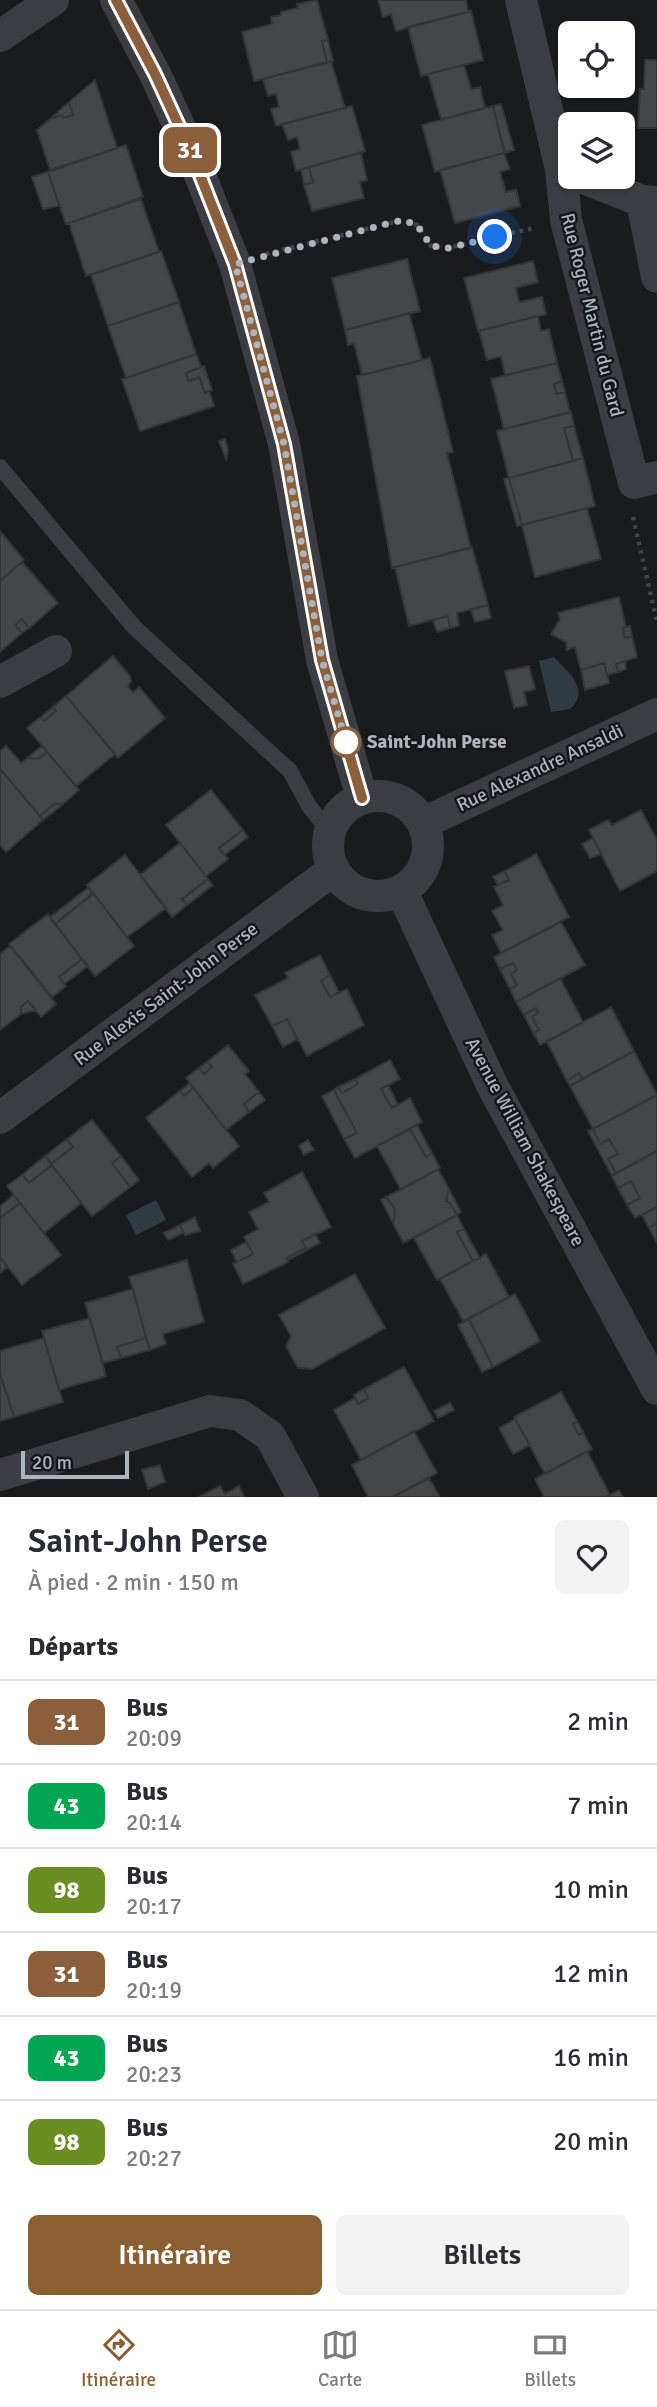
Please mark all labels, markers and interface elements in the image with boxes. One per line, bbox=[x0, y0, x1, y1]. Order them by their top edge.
map controls bbox=[558, 21, 635, 189]
button: locate bbox=[558, 21, 635, 98]
button: layers bbox=[558, 112, 635, 189]
line badge: 31 bbox=[158, 127, 221, 173]
text: 31 bbox=[177, 135, 203, 165]
street label: Rue Roger Martin du Gard bbox=[555, 211, 629, 419]
your location bbox=[477, 219, 512, 254]
street label: Rue Alexandre Ansaldi bbox=[453, 719, 627, 817]
marker: Saint-John Perse bbox=[331, 727, 361, 757]
place label: Saint-John Perse bbox=[367, 730, 507, 754]
street label: Rue Alexis Saint-John Perse bbox=[69, 917, 263, 1071]
street label: Avenue William Shakespeare bbox=[460, 1034, 590, 1250]
scale bar bbox=[21, 1448, 130, 1480]
text: 20 m bbox=[32, 1451, 72, 1475]
button: heart bbox=[555, 1520, 629, 1594]
text: Saint-John Perse bbox=[28, 1521, 268, 1562]
text: À pied · 2 min · 150 m bbox=[28, 1568, 239, 1597]
text: Départs bbox=[28, 1631, 118, 1663]
text: Bus bbox=[126, 1692, 168, 1724]
text: 2 min bbox=[567, 1706, 629, 1738]
text: 31 bbox=[54, 1707, 79, 1737]
text: 20:09 bbox=[126, 1724, 182, 1753]
text: Bus bbox=[126, 1776, 168, 1808]
text: 7 min bbox=[567, 1790, 629, 1822]
text: 43 bbox=[54, 1791, 79, 1821]
text: 20:14 bbox=[126, 1808, 182, 1837]
text: Bus bbox=[126, 1860, 168, 1892]
text: 10 min bbox=[553, 1874, 629, 1906]
text: 98 bbox=[54, 1875, 79, 1905]
text: 20:17 bbox=[126, 1892, 182, 1921]
text: Bus bbox=[126, 1944, 168, 1976]
text: 12 min bbox=[553, 1958, 629, 1990]
text: 31 bbox=[54, 1959, 79, 1989]
text: 20:19 bbox=[126, 1976, 182, 2005]
text: Bus bbox=[126, 2028, 168, 2060]
text: 16 min bbox=[553, 2042, 629, 2074]
text: 43 bbox=[54, 2043, 79, 2073]
text: 20:23 bbox=[126, 2060, 182, 2089]
text: Bus bbox=[126, 2112, 168, 2144]
text: 20 min bbox=[553, 2126, 629, 2158]
text: 98 bbox=[54, 2127, 79, 2157]
text: 20:27 bbox=[126, 2144, 182, 2173]
button: Itinéraire bbox=[28, 2215, 322, 2295]
button: Billets bbox=[336, 2215, 629, 2295]
tab: Itinéraire bbox=[81, 2326, 156, 2392]
tab: Carte bbox=[318, 2326, 362, 2392]
tab: Billets bbox=[524, 2326, 576, 2392]

